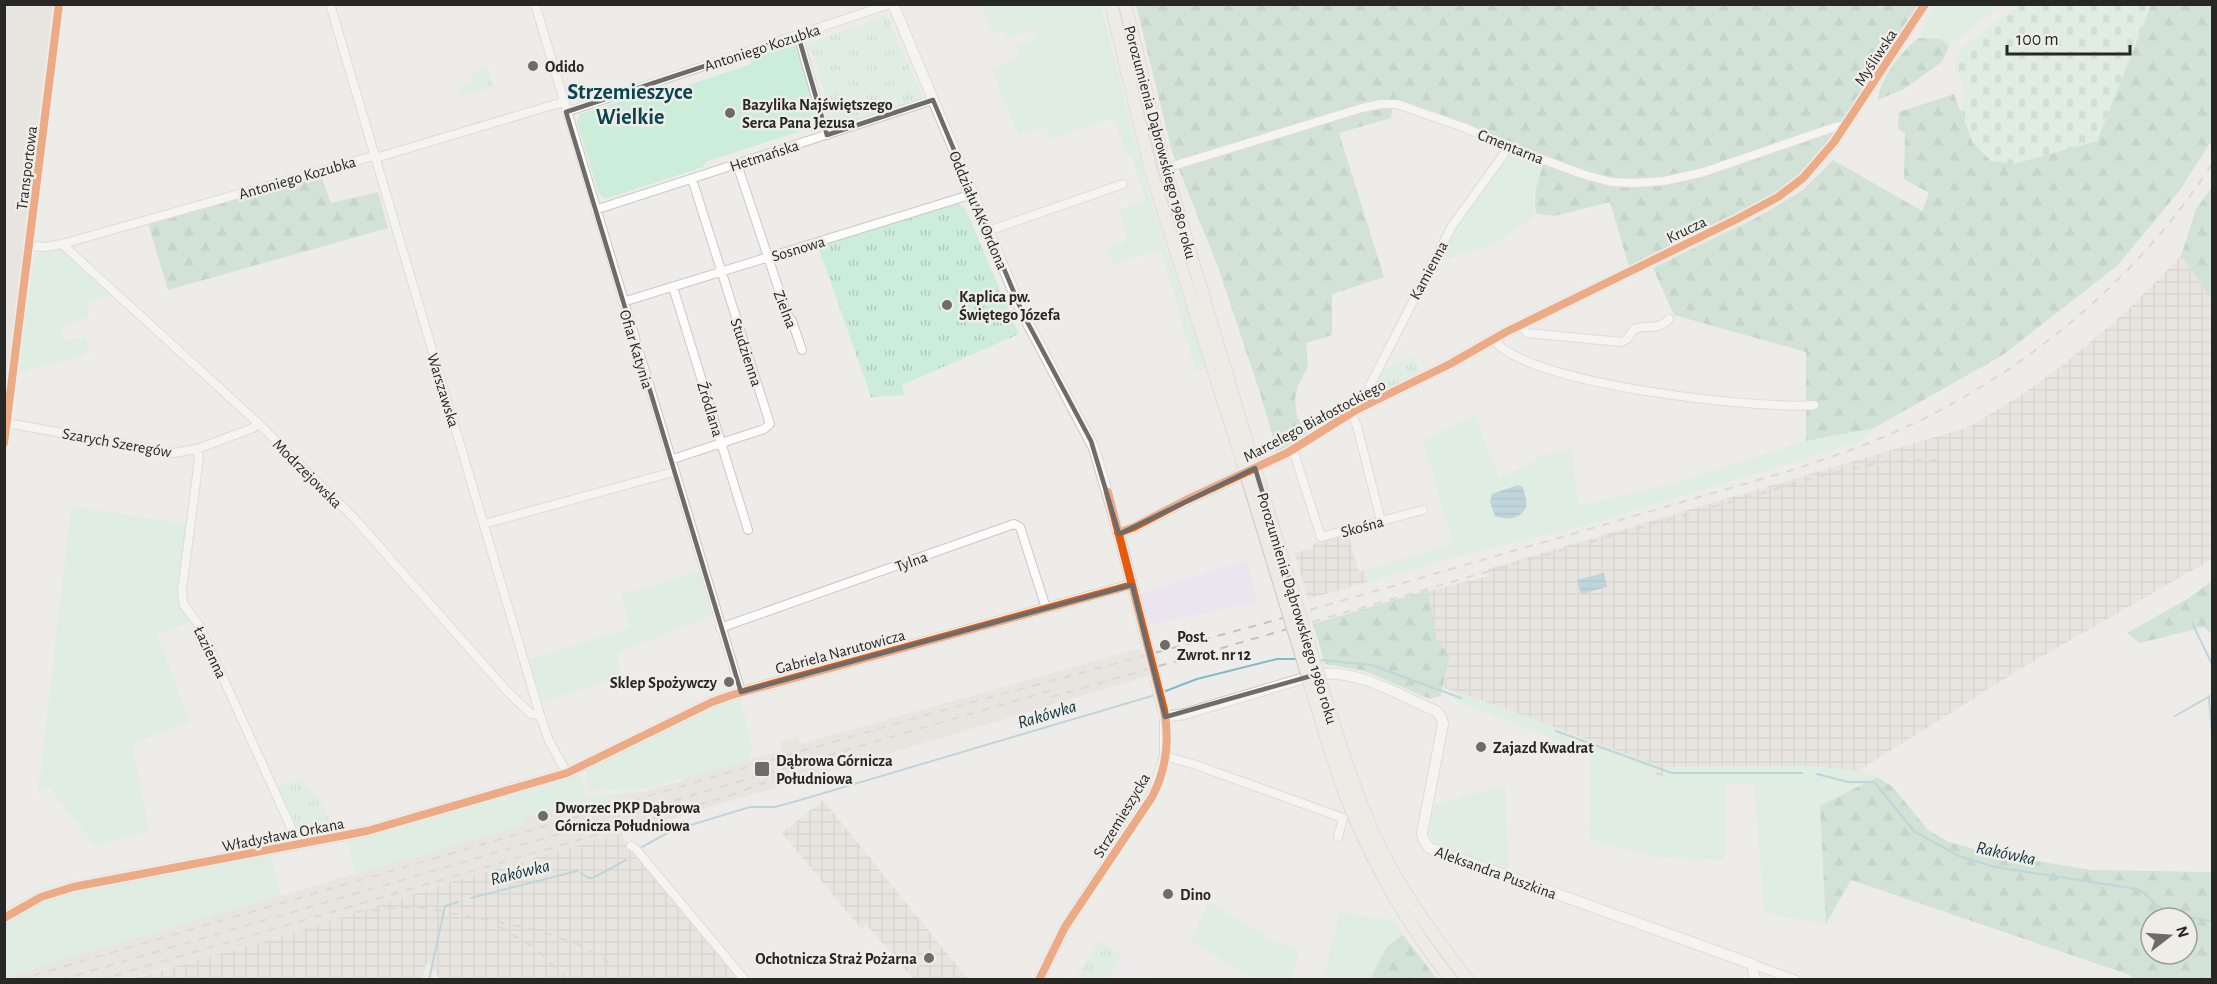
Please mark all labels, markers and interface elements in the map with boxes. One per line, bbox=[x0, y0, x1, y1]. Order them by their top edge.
scale bar bbox=[2007, 18, 2130, 56]
street label: Antoniego Kozubka bbox=[702, 22, 822, 74]
street label: Porozumienia Dąbrowskiego 1980 roku bbox=[1121, 24, 1199, 261]
street label: Myśliwska bbox=[1852, 26, 1901, 89]
text: 100 m bbox=[2016, 31, 2059, 49]
marker: Odido bbox=[526, 59, 540, 73]
place label: Odido bbox=[545, 59, 584, 75]
district label: Strzemieszyce Wielkie bbox=[567, 81, 693, 128]
place label: Bazylika Najświętszego Serca Pana Jezusa bbox=[742, 97, 893, 131]
marker: Bazylika Najświętszego Serca Pana Jezusa bbox=[723, 106, 737, 120]
street label: Transportowa bbox=[14, 125, 40, 211]
street label: Cmentarna bbox=[1475, 126, 1546, 167]
street label: Hetmańska bbox=[728, 137, 801, 175]
street label: Oddziału AK Ordona bbox=[946, 149, 1010, 272]
street label: Antoniego Kozubka bbox=[237, 154, 358, 202]
street label: Krucza bbox=[1664, 213, 1709, 246]
street label: Sosnowa bbox=[770, 233, 827, 265]
street label: Kamienna bbox=[1407, 239, 1451, 302]
street label: Zielna bbox=[771, 288, 800, 331]
place label: Kaplica pw. Świętego Józefa bbox=[959, 289, 1061, 323]
marker: Kaplica pw. Świętego Józefa bbox=[940, 298, 954, 312]
street label: Ofiar Katynia bbox=[616, 308, 656, 391]
street label: Studzienna bbox=[728, 316, 765, 388]
street label: Warszawska bbox=[424, 351, 462, 429]
street label: Marcelego Białostockiego bbox=[1241, 377, 1388, 465]
street label: Źródlana bbox=[694, 379, 728, 439]
street label: Szarych Szeregów bbox=[61, 426, 173, 461]
street label: Modrzejowska bbox=[269, 436, 345, 512]
street label: Porozumienia Dąbrowskiego 1980 roku bbox=[1254, 491, 1340, 726]
street label: Skośna bbox=[1339, 514, 1386, 540]
street label: Tylna bbox=[893, 549, 930, 576]
street label: Łazienna bbox=[191, 624, 230, 681]
street label: Gabriela Narutowicza bbox=[774, 627, 907, 677]
place label: Post. Zwrot. nr 12 bbox=[1177, 629, 1251, 663]
marker: Post. Zwrot. nr 12 bbox=[1158, 638, 1172, 652]
place label: Sklep Spożywczy bbox=[610, 675, 718, 692]
marker: Sklep Spożywczy bbox=[722, 675, 736, 689]
water label: Rakówka bbox=[1016, 697, 1079, 732]
marker: Zajazd Kwadrat bbox=[1474, 740, 1488, 754]
place label: Zajazd Kwadrat bbox=[1493, 740, 1594, 757]
place label: Dąbrowa Górnicza Południowa bbox=[776, 753, 893, 787]
marker: Dąbrowa Górnicza Południowa bbox=[753, 760, 771, 778]
street label: Strzemieszycka bbox=[1090, 771, 1154, 861]
place label: Dworzec PKP Dąbrowa Górnicza Południowa bbox=[555, 800, 701, 834]
marker: Dworzec PKP Dąbrowa Górnicza Południowa bbox=[536, 809, 550, 823]
street label: Władysława Orkana bbox=[221, 815, 346, 856]
water label: Rakówka bbox=[1974, 839, 2037, 869]
street label: Aleksandra Puszkina bbox=[1433, 843, 1559, 902]
water label: Rakówka bbox=[489, 857, 552, 889]
marker: Dino bbox=[1161, 887, 1175, 901]
place label: Dino bbox=[1180, 887, 1211, 903]
north arrow bbox=[2139, 906, 2199, 966]
text: N bbox=[2173, 924, 2192, 940]
place label: Ochotnicza Straż Pożarna bbox=[755, 951, 917, 967]
marker: Ochotnicza Straż Pożarna bbox=[922, 951, 936, 965]

